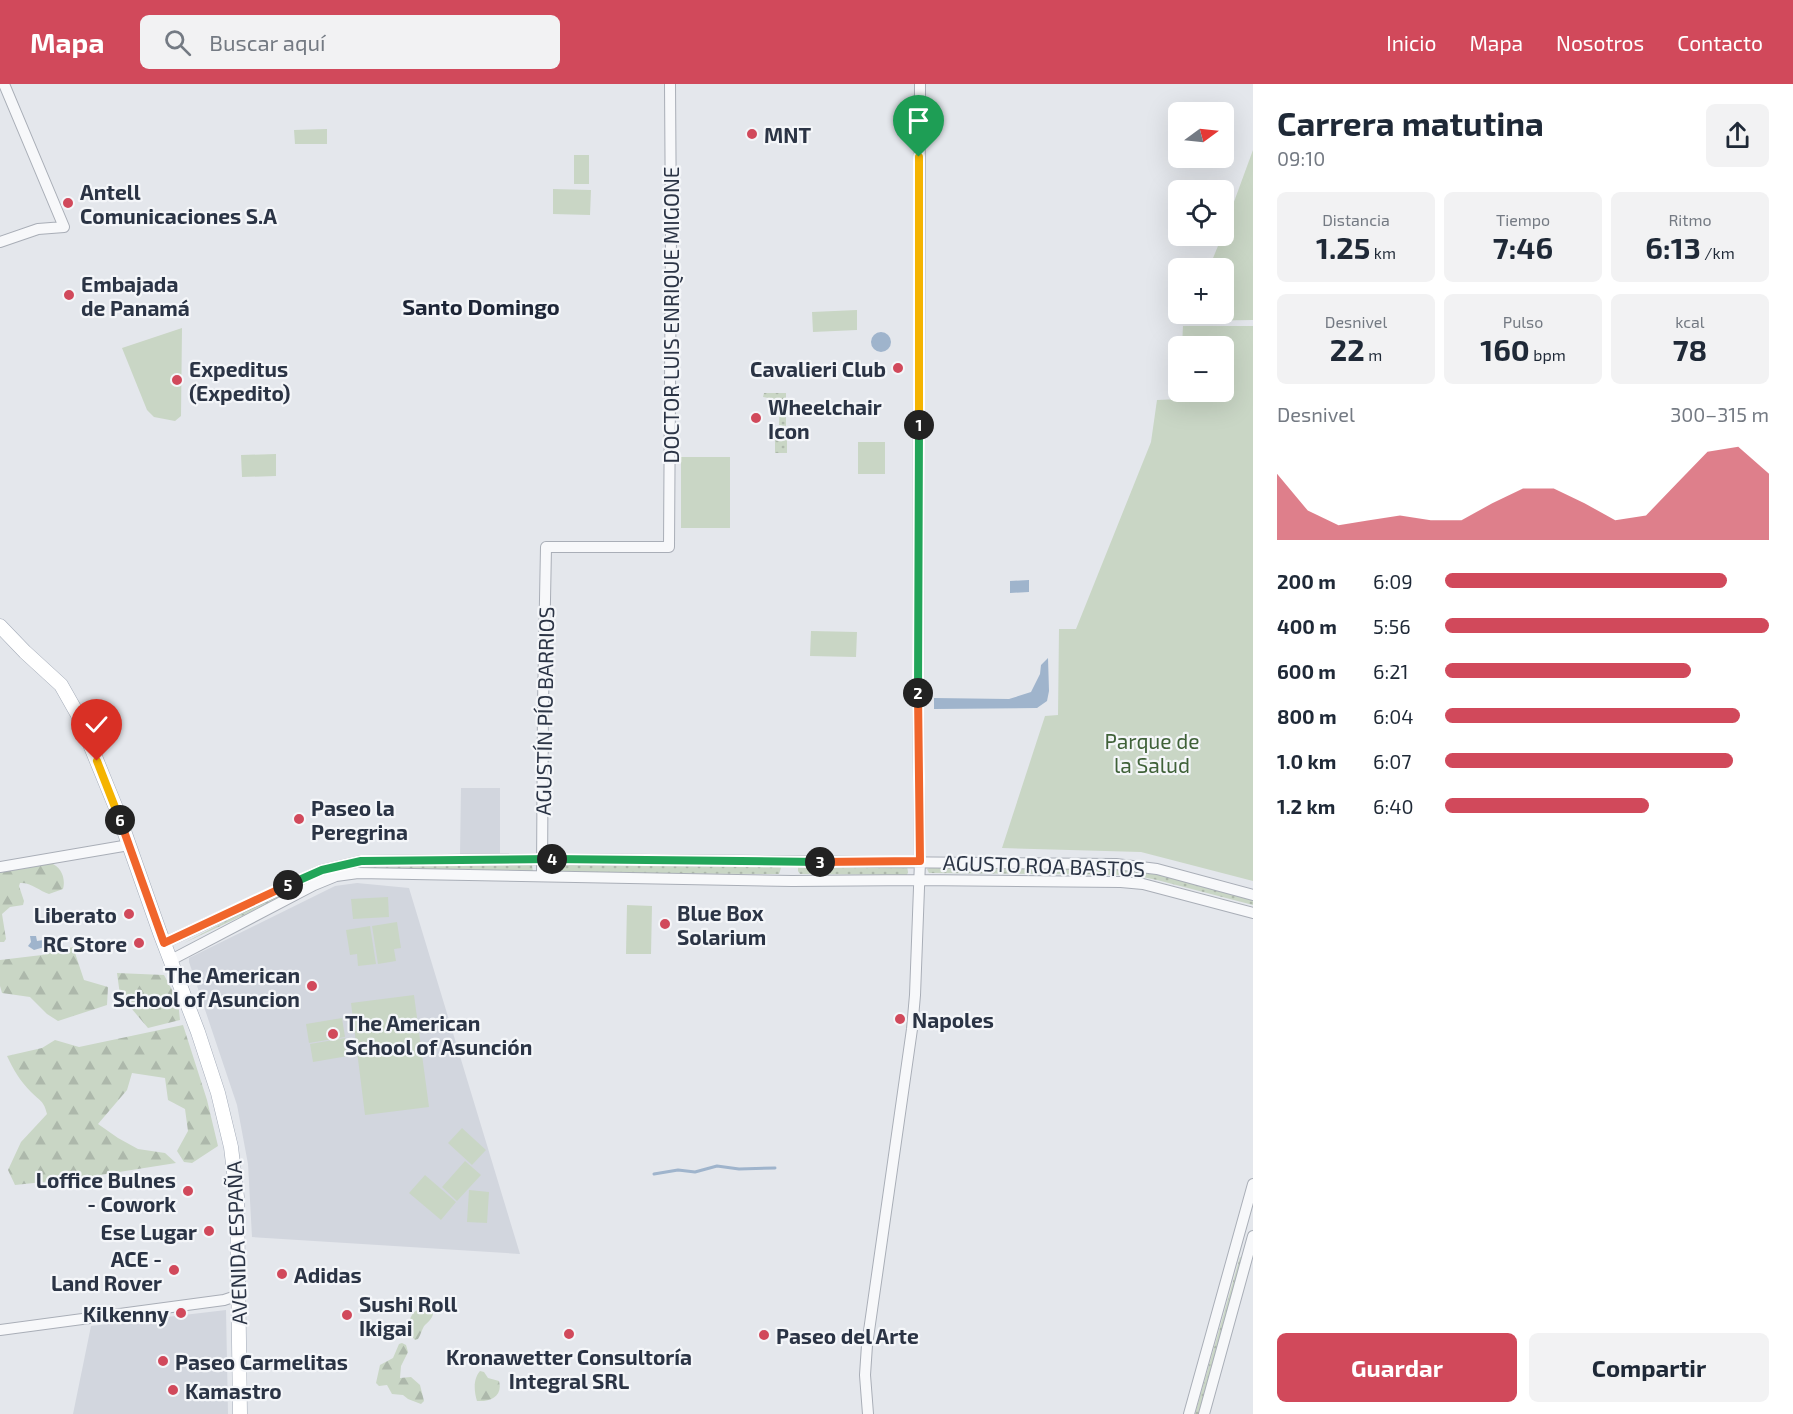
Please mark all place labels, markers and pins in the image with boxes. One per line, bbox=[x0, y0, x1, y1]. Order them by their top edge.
pin bbox=[893, 95, 944, 157]
place label: MNT bbox=[764, 122, 811, 147]
marker: MNT bbox=[745, 127, 759, 141]
place label: Antell Comunicaciones S.A bbox=[80, 179, 277, 228]
marker: Antell Comunicaciones S.A bbox=[61, 196, 75, 210]
place label: Embajada de Panamá bbox=[81, 271, 190, 320]
marker: Embajada de Panamá bbox=[62, 288, 76, 302]
place label: Expeditus (Expedito) bbox=[189, 356, 290, 405]
place label: Cavalieri Club bbox=[750, 356, 886, 381]
marker: Cavalieri Club bbox=[891, 361, 905, 375]
marker: Expeditus (Expedito) bbox=[170, 373, 184, 387]
place label: Wheelchair Icon bbox=[768, 394, 882, 443]
pin: 1 bbox=[904, 410, 934, 440]
marker: Wheelchair Icon bbox=[749, 411, 763, 425]
pin: 2 bbox=[903, 678, 933, 708]
pin bbox=[71, 699, 122, 761]
place label: Paseo la Peregrina bbox=[311, 795, 408, 844]
pin: 6 bbox=[105, 805, 135, 835]
marker: Paseo la Peregrina bbox=[292, 812, 306, 826]
pin: 4 bbox=[537, 844, 567, 874]
pin: 3 bbox=[805, 847, 835, 877]
pin: 5 bbox=[273, 870, 303, 900]
place label: Blue Box Solarium bbox=[677, 900, 766, 949]
place label: Liberato bbox=[34, 902, 117, 927]
marker: Liberato bbox=[122, 907, 136, 921]
marker: Blue Box Solarium bbox=[658, 917, 672, 931]
place label: RC Store bbox=[43, 931, 127, 956]
marker: RC Store bbox=[132, 936, 146, 950]
place label: The American School of Asuncion bbox=[113, 962, 300, 1011]
marker: The American School of Asuncion bbox=[305, 979, 319, 993]
place label: Napoles bbox=[912, 1007, 994, 1032]
place label: The American School of Asunción bbox=[345, 1010, 532, 1059]
marker: Napoles bbox=[893, 1012, 907, 1026]
marker: The American School of Asunción bbox=[326, 1027, 340, 1041]
place label: Loffice Bulnes - Cowork bbox=[36, 1167, 176, 1216]
marker: Loffice Bulnes - Cowork bbox=[181, 1184, 195, 1198]
place label: Ese Lugar bbox=[101, 1219, 197, 1244]
marker: Ese Lugar bbox=[202, 1224, 216, 1238]
place label: ACE - Land Rover bbox=[51, 1246, 162, 1295]
place label: Adidas bbox=[294, 1262, 362, 1287]
marker: ACE - Land Rover bbox=[167, 1263, 181, 1277]
marker: Adidas bbox=[275, 1267, 289, 1281]
place label: Sushi Roll Ikigai bbox=[359, 1291, 458, 1340]
place label: Kilkenny bbox=[83, 1301, 169, 1327]
marker: Kilkenny bbox=[174, 1306, 188, 1320]
marker: Sushi Roll Ikigai bbox=[340, 1308, 354, 1322]
place label: Paseo del Arte bbox=[776, 1323, 919, 1348]
marker: Kronawetter Consultoría Integral SRL bbox=[562, 1327, 576, 1341]
marker: Paseo del Arte bbox=[757, 1328, 771, 1342]
place label: Kronawetter Consultoría Integral SRL bbox=[446, 1344, 692, 1393]
place label: Paseo Carmelitas bbox=[175, 1349, 348, 1374]
marker: Paseo Carmelitas bbox=[156, 1354, 170, 1368]
place label: Kamastro bbox=[185, 1378, 282, 1403]
marker: Kamastro bbox=[166, 1383, 180, 1397]

